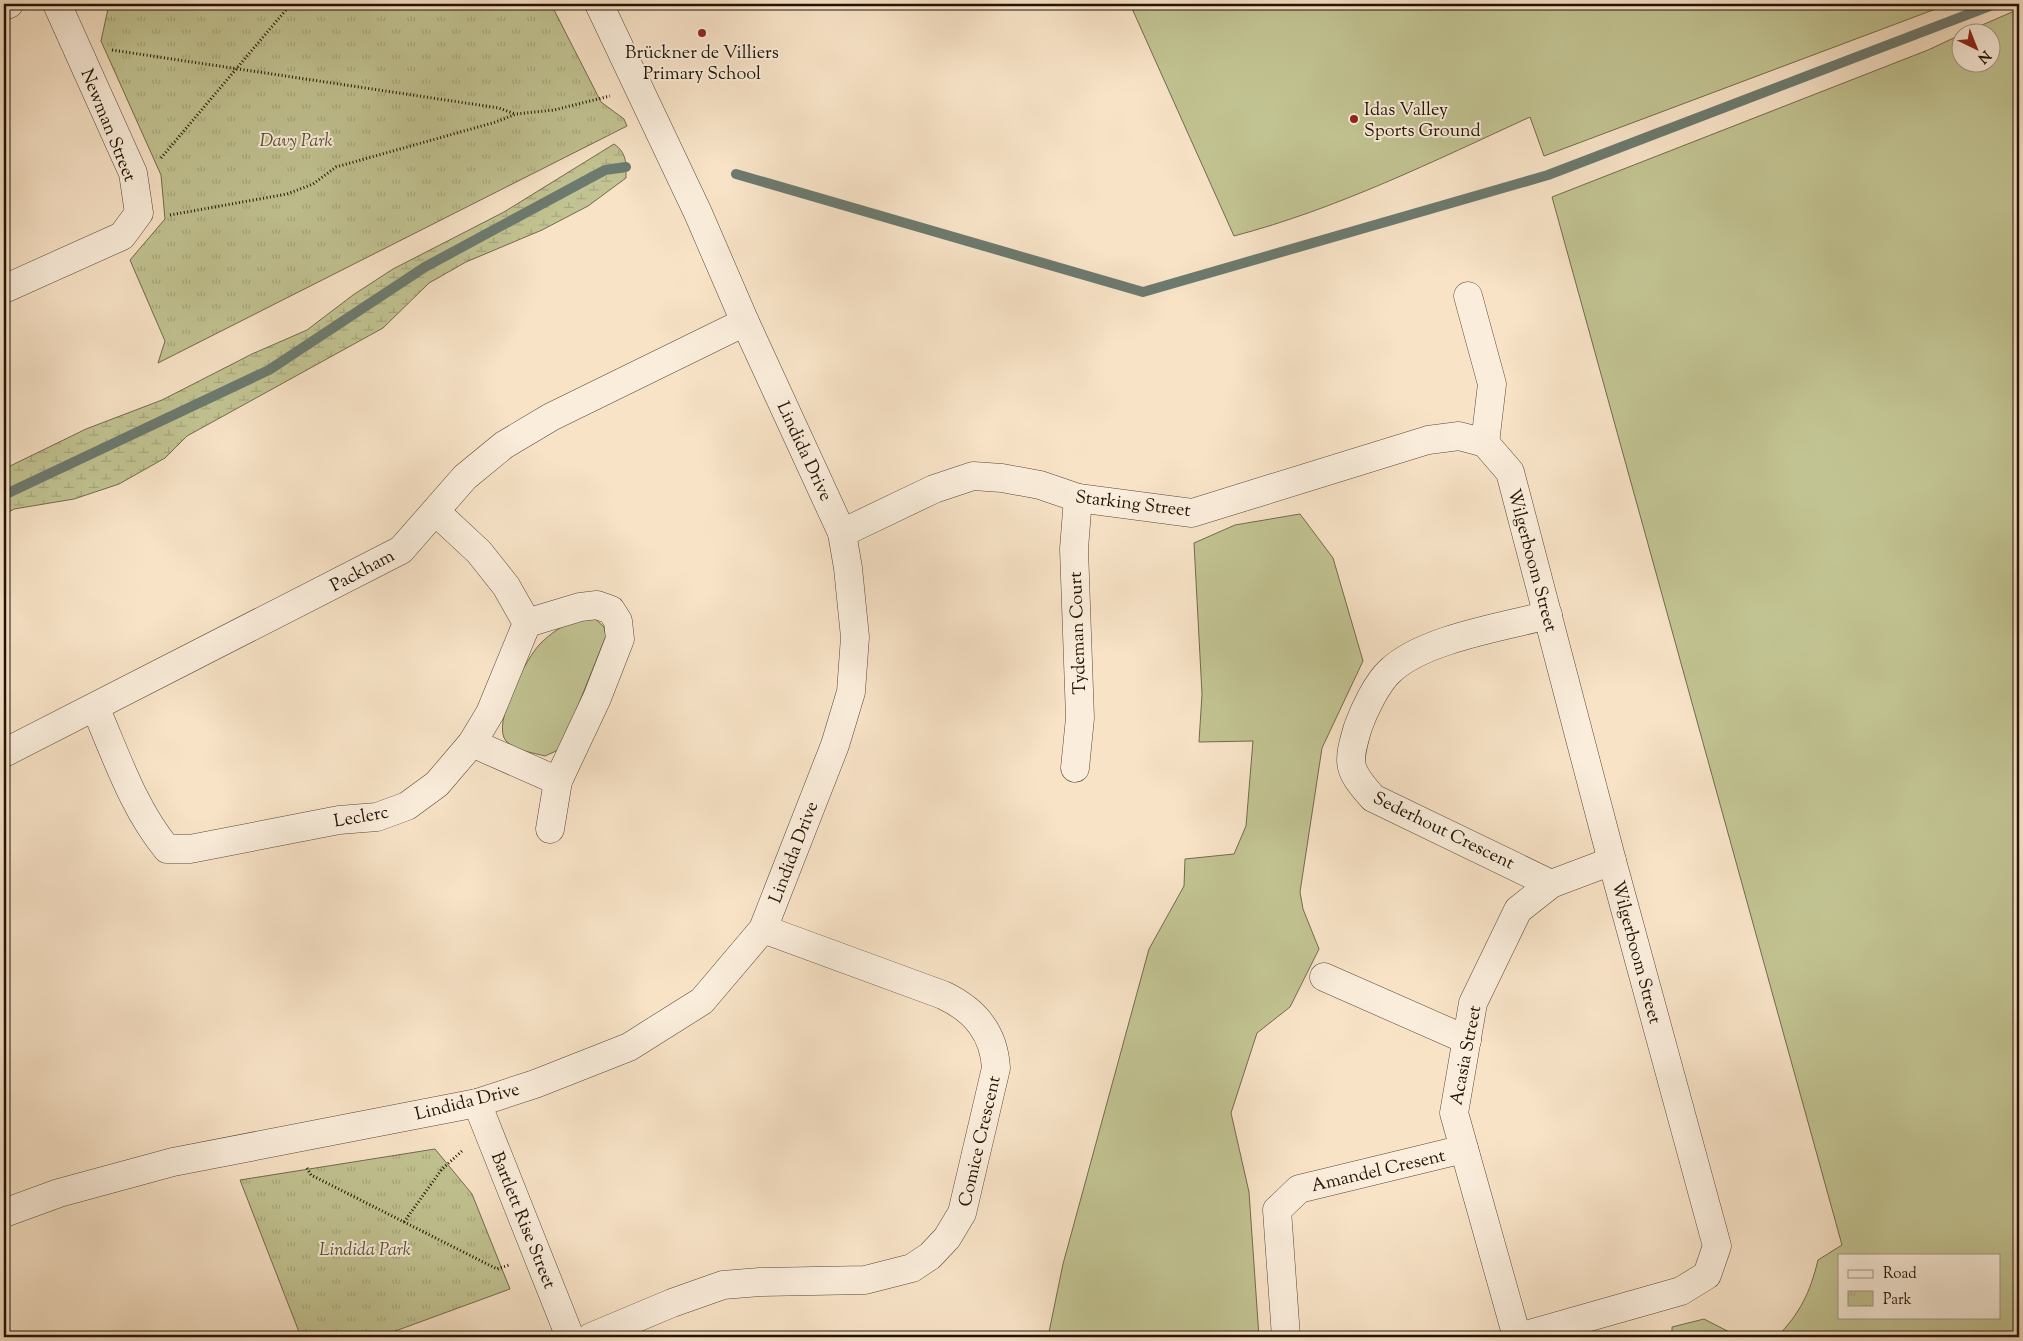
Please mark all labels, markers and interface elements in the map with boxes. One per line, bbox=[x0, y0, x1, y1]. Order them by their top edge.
north arrow bbox=[1950, 22, 2000, 72]
marker: Brückner de Villiers Primary School bbox=[696, 27, 708, 39]
place label: Brückner de Villiers Primary School bbox=[625, 41, 779, 88]
text: N bbox=[1973, 45, 1994, 67]
street label: Newman Street bbox=[73, 65, 142, 186]
place label: Idas Valley Sports Ground bbox=[1364, 98, 1481, 145]
marker: Idas Valley Sports Ground bbox=[1348, 113, 1360, 125]
park label: Davy Park bbox=[259, 129, 333, 155]
street label: Lindida Drive bbox=[769, 398, 838, 506]
street label: Starking Street bbox=[1074, 485, 1192, 525]
street label: Wilgerboom Street bbox=[1499, 486, 1563, 635]
street label: Packham bbox=[326, 544, 400, 600]
street label: Tydeman Court bbox=[1064, 571, 1094, 695]
street label: Sederhout Crescent bbox=[1368, 786, 1518, 877]
street label: Lindida Drive bbox=[764, 798, 826, 907]
street label: Leclerc bbox=[332, 800, 391, 836]
street label: Wilgerboom Street bbox=[1603, 878, 1667, 1027]
street label: Acasia Street bbox=[1445, 1003, 1489, 1107]
street label: Comice Crescent bbox=[953, 1073, 1009, 1210]
street label: Lindida Drive bbox=[412, 1077, 523, 1129]
street label: Amandel Cresent bbox=[1309, 1144, 1448, 1200]
street label: Bartlett Rise Street bbox=[483, 1148, 561, 1293]
park label: Lindida Park bbox=[319, 1238, 411, 1264]
legend bbox=[1838, 1254, 2000, 1318]
text: Road bbox=[1883, 1264, 1917, 1285]
text: Park bbox=[1883, 1290, 1912, 1311]

